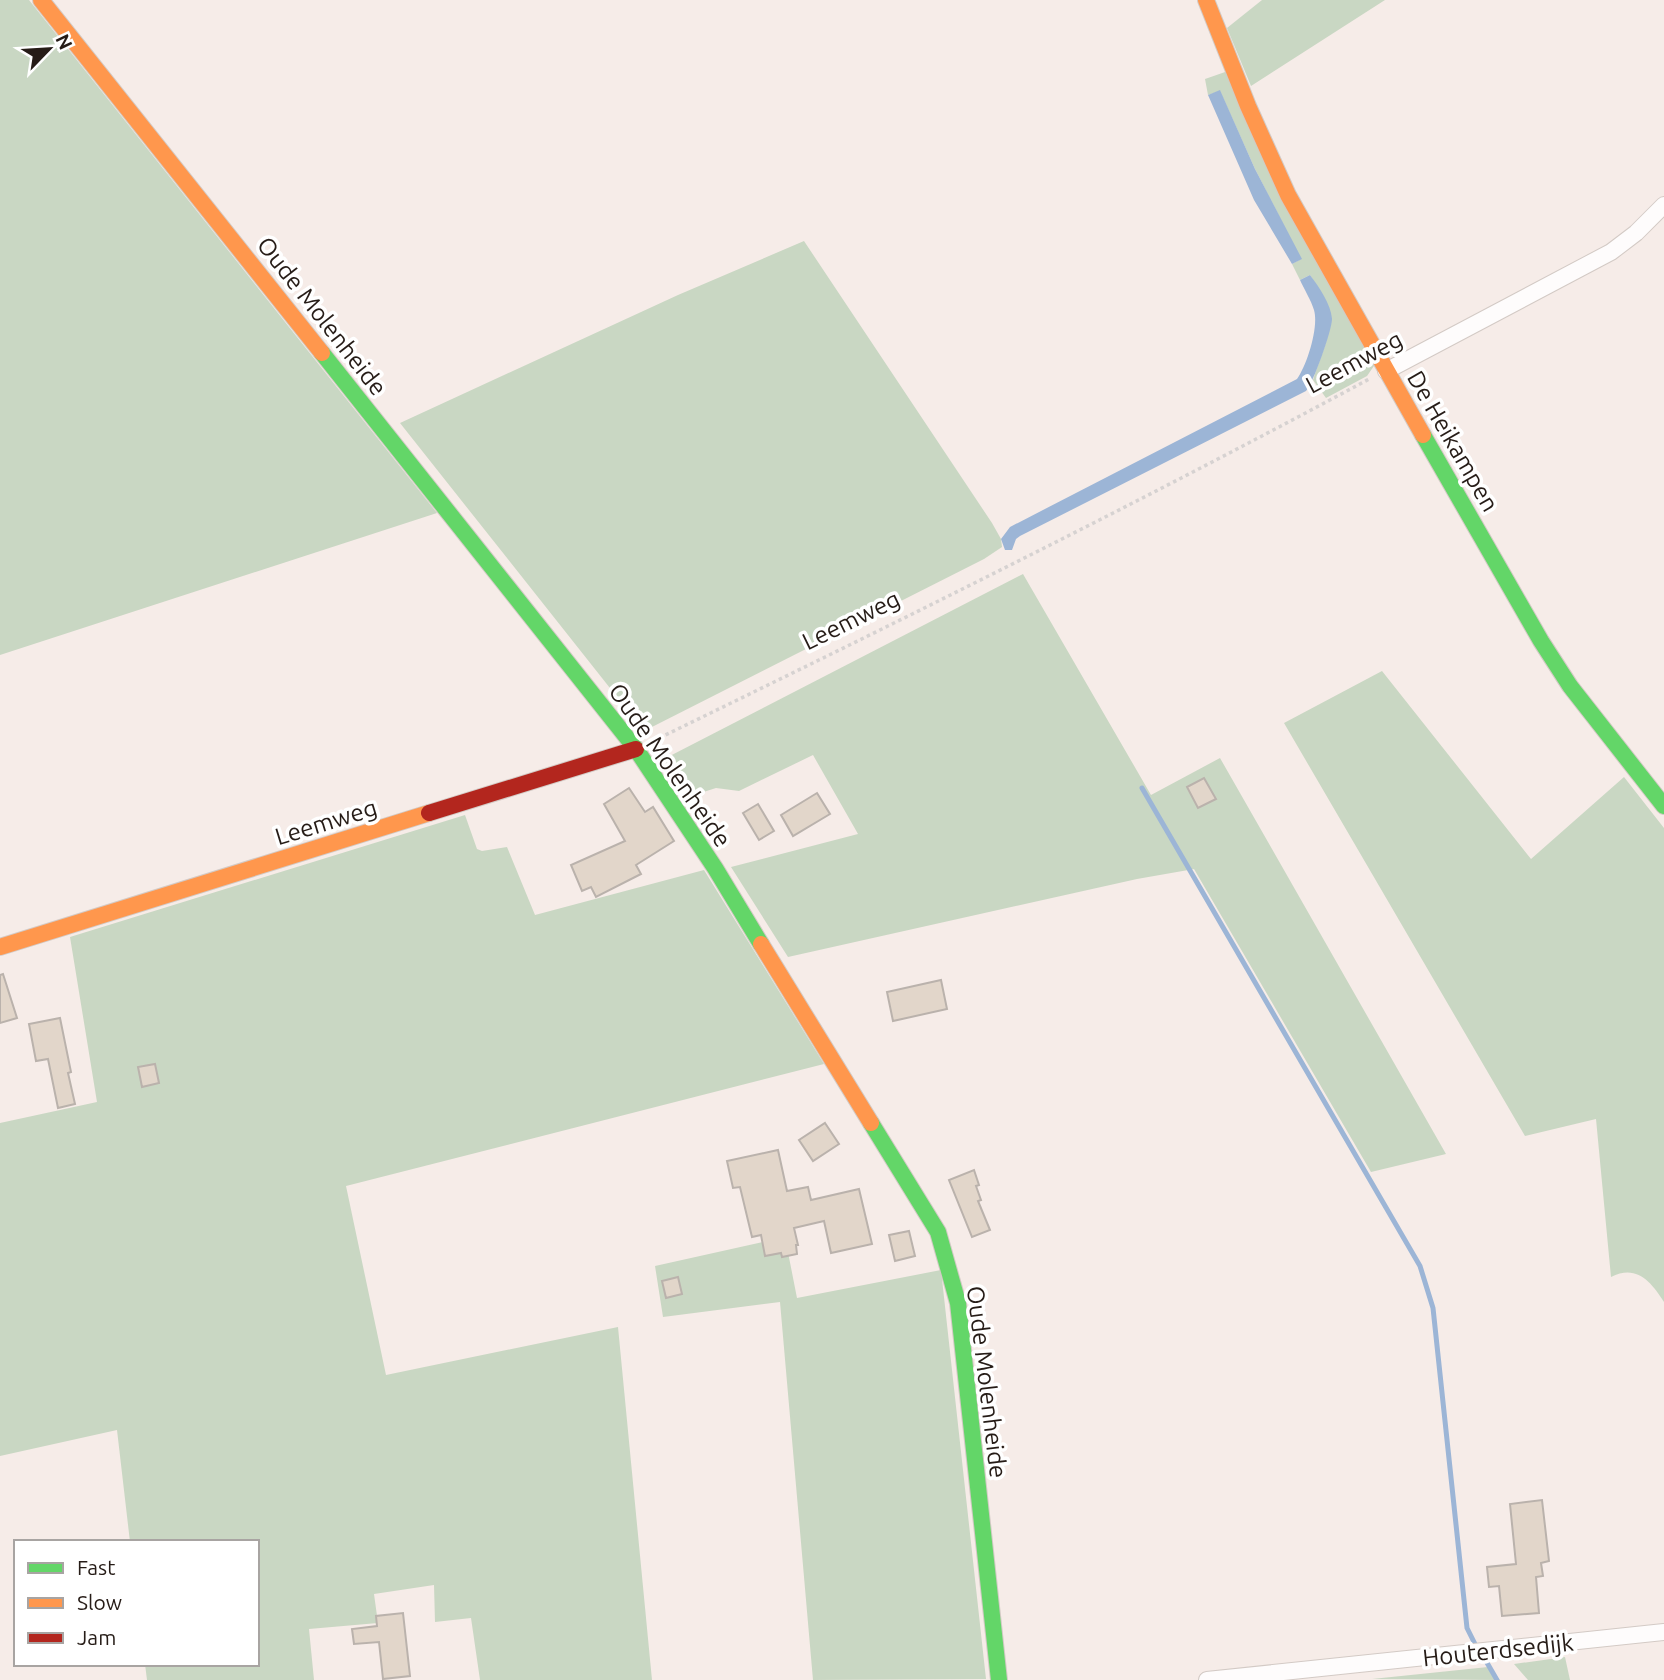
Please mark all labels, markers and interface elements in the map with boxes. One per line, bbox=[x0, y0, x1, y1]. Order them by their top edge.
north arrow bbox=[14, 14, 84, 84]
text: N bbox=[51, 31, 77, 53]
street label: Oude Molenheide bbox=[252, 232, 392, 400]
street label: Leemweg bbox=[1301, 325, 1407, 399]
street label: De Heikampen bbox=[1402, 366, 1504, 516]
street label: Leemweg bbox=[798, 585, 904, 655]
street label: Oude Molenheide bbox=[603, 678, 737, 852]
street label: Leemweg bbox=[272, 794, 380, 850]
street label: Oude Molenheide bbox=[962, 1284, 1012, 1480]
legend bbox=[14, 1540, 259, 1666]
text: Fast bbox=[77, 1555, 115, 1579]
text: Slow bbox=[77, 1590, 122, 1614]
text: Jam bbox=[77, 1625, 116, 1649]
street label: Houterdsedijk bbox=[1421, 1629, 1575, 1671]

